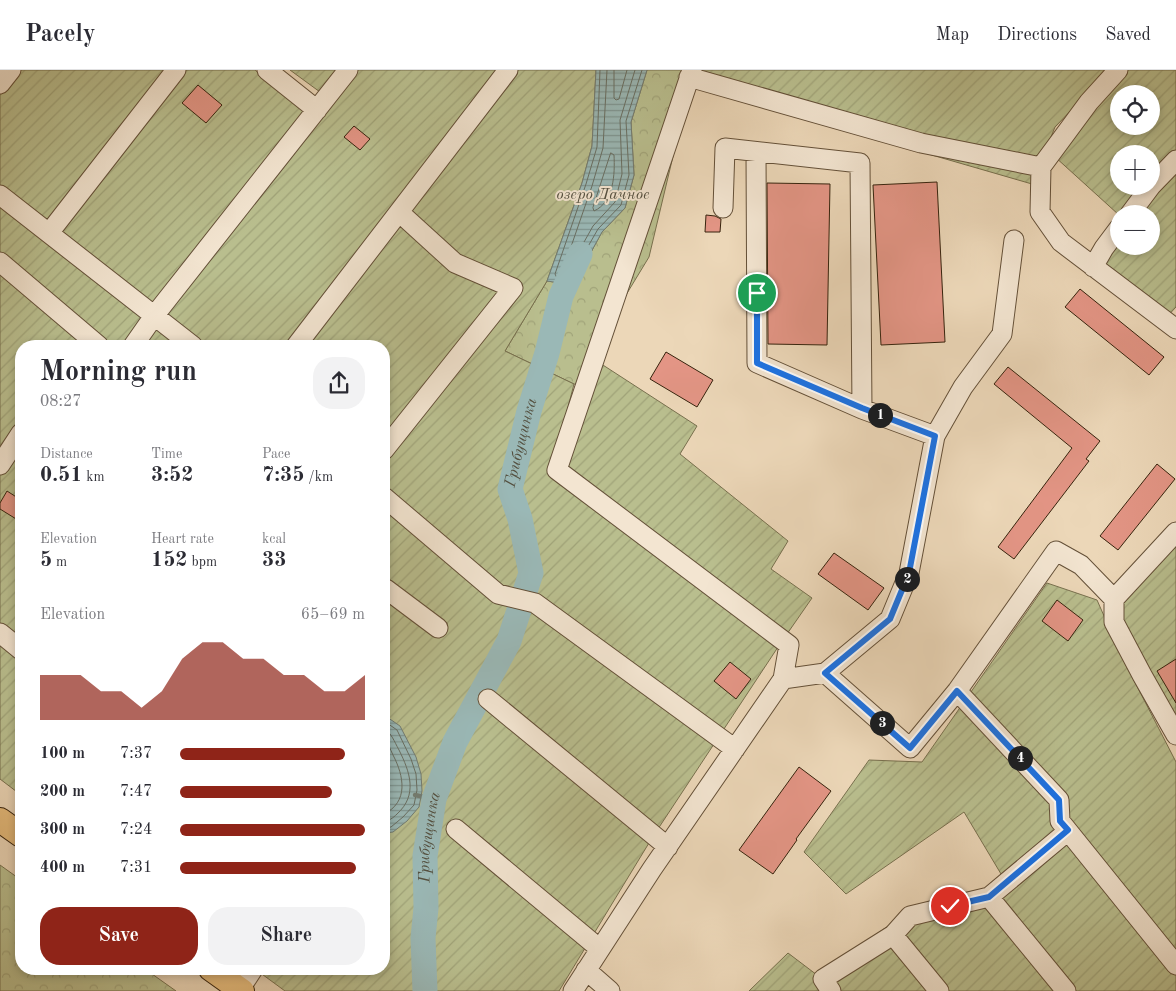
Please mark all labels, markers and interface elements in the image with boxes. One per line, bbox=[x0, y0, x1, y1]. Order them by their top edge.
text: Pacely bbox=[25, 23, 96, 47]
text: Map bbox=[936, 26, 969, 44]
text: Directions bbox=[997, 26, 1077, 44]
text: Saved bbox=[1105, 26, 1151, 44]
map controls bbox=[1110, 85, 1160, 255]
button: locate bbox=[1110, 85, 1160, 135]
button: + bbox=[1110, 145, 1160, 195]
water label: озеро Дачное bbox=[556, 187, 650, 203]
button: − bbox=[1110, 205, 1160, 255]
pin bbox=[736, 272, 778, 314]
icon: arrive bbox=[743, 279, 771, 307]
button: share bbox=[313, 357, 365, 409]
text: Morning run bbox=[40, 359, 197, 387]
text: 08:27 bbox=[40, 394, 82, 410]
water label: Грибущинка bbox=[502, 396, 541, 490]
pin: 1 bbox=[868, 402, 892, 428]
text: 1 bbox=[876, 408, 885, 422]
text: Distance bbox=[40, 447, 93, 461]
text: Time bbox=[151, 447, 182, 461]
text: Pace bbox=[262, 447, 290, 461]
text: 0.51 bbox=[40, 465, 82, 486]
text: 3:52 bbox=[151, 465, 193, 486]
text: 7:35 bbox=[262, 465, 304, 486]
text: km bbox=[82, 470, 105, 484]
text: /km bbox=[304, 470, 333, 484]
text: Elevation bbox=[40, 532, 97, 546]
text: Heart rate bbox=[151, 532, 214, 546]
text: kcal bbox=[262, 532, 286, 546]
text: 5 bbox=[40, 550, 52, 571]
text: 152 bbox=[151, 550, 188, 571]
text: 33 bbox=[262, 550, 286, 571]
text: m bbox=[52, 555, 67, 569]
text: bpm bbox=[188, 555, 217, 569]
pin: 2 bbox=[894, 566, 920, 592]
text: 2 bbox=[903, 572, 912, 586]
text: Elevation bbox=[40, 607, 105, 623]
text: 65–69 m bbox=[301, 607, 365, 623]
pin: 3 bbox=[870, 710, 894, 736]
text: 3 bbox=[878, 716, 887, 730]
text: 100 m bbox=[40, 746, 85, 762]
text: 7:37 bbox=[120, 746, 152, 762]
pin: 4 bbox=[1008, 746, 1032, 770]
text: 4 bbox=[1016, 751, 1025, 765]
text: 200 m bbox=[40, 784, 85, 800]
text: 7:47 bbox=[120, 784, 152, 800]
water label: Грибущинка bbox=[417, 789, 444, 884]
text: 300 m bbox=[40, 822, 85, 838]
text: 7:24 bbox=[120, 822, 152, 838]
text: 400 m bbox=[40, 860, 85, 876]
text: 7:31 bbox=[120, 860, 152, 876]
pin bbox=[929, 885, 971, 927]
icon: check bbox=[936, 892, 964, 920]
button: Save bbox=[40, 907, 198, 965]
button: Share bbox=[208, 907, 365, 965]

